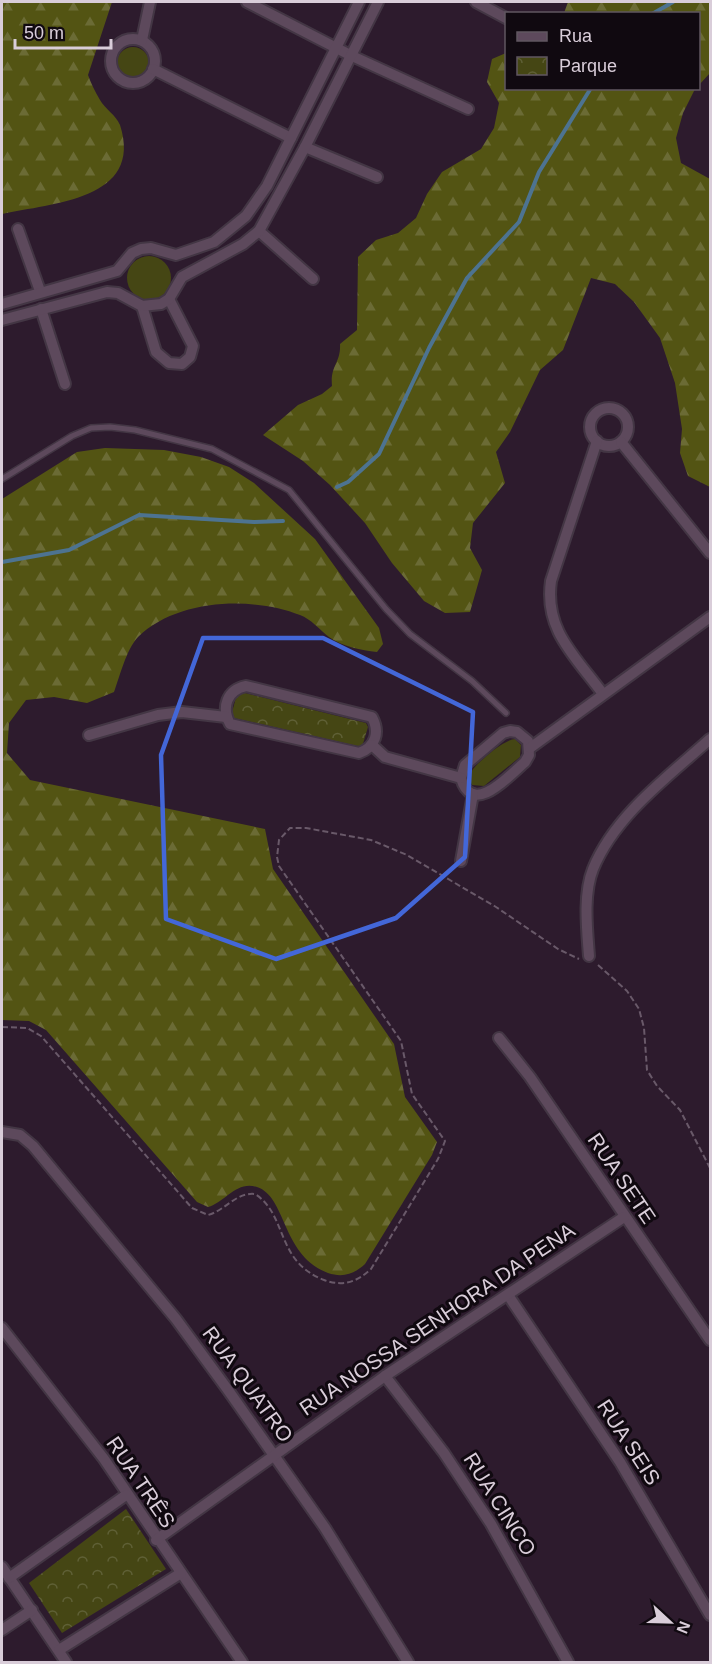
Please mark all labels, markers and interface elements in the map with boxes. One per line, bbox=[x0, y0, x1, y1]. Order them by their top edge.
scale bar bbox=[15, 12, 111, 50]
legend bbox=[505, 12, 700, 90]
text: 50 m bbox=[24, 23, 64, 43]
text: Rua bbox=[559, 26, 593, 46]
text: Parque bbox=[559, 56, 617, 76]
street label: RUA SETE bbox=[583, 1129, 661, 1227]
street label: RUA NOSSA SENHORA DA PENA bbox=[295, 1218, 579, 1420]
street label: RUA QUATRO bbox=[198, 1322, 298, 1446]
street label: RUA SEIS bbox=[593, 1395, 665, 1489]
street label: RUA TRÊS bbox=[102, 1432, 180, 1532]
street label: RUA CINCO bbox=[459, 1448, 541, 1560]
north arrow bbox=[640, 1592, 700, 1652]
text: N bbox=[673, 1619, 693, 1636]

